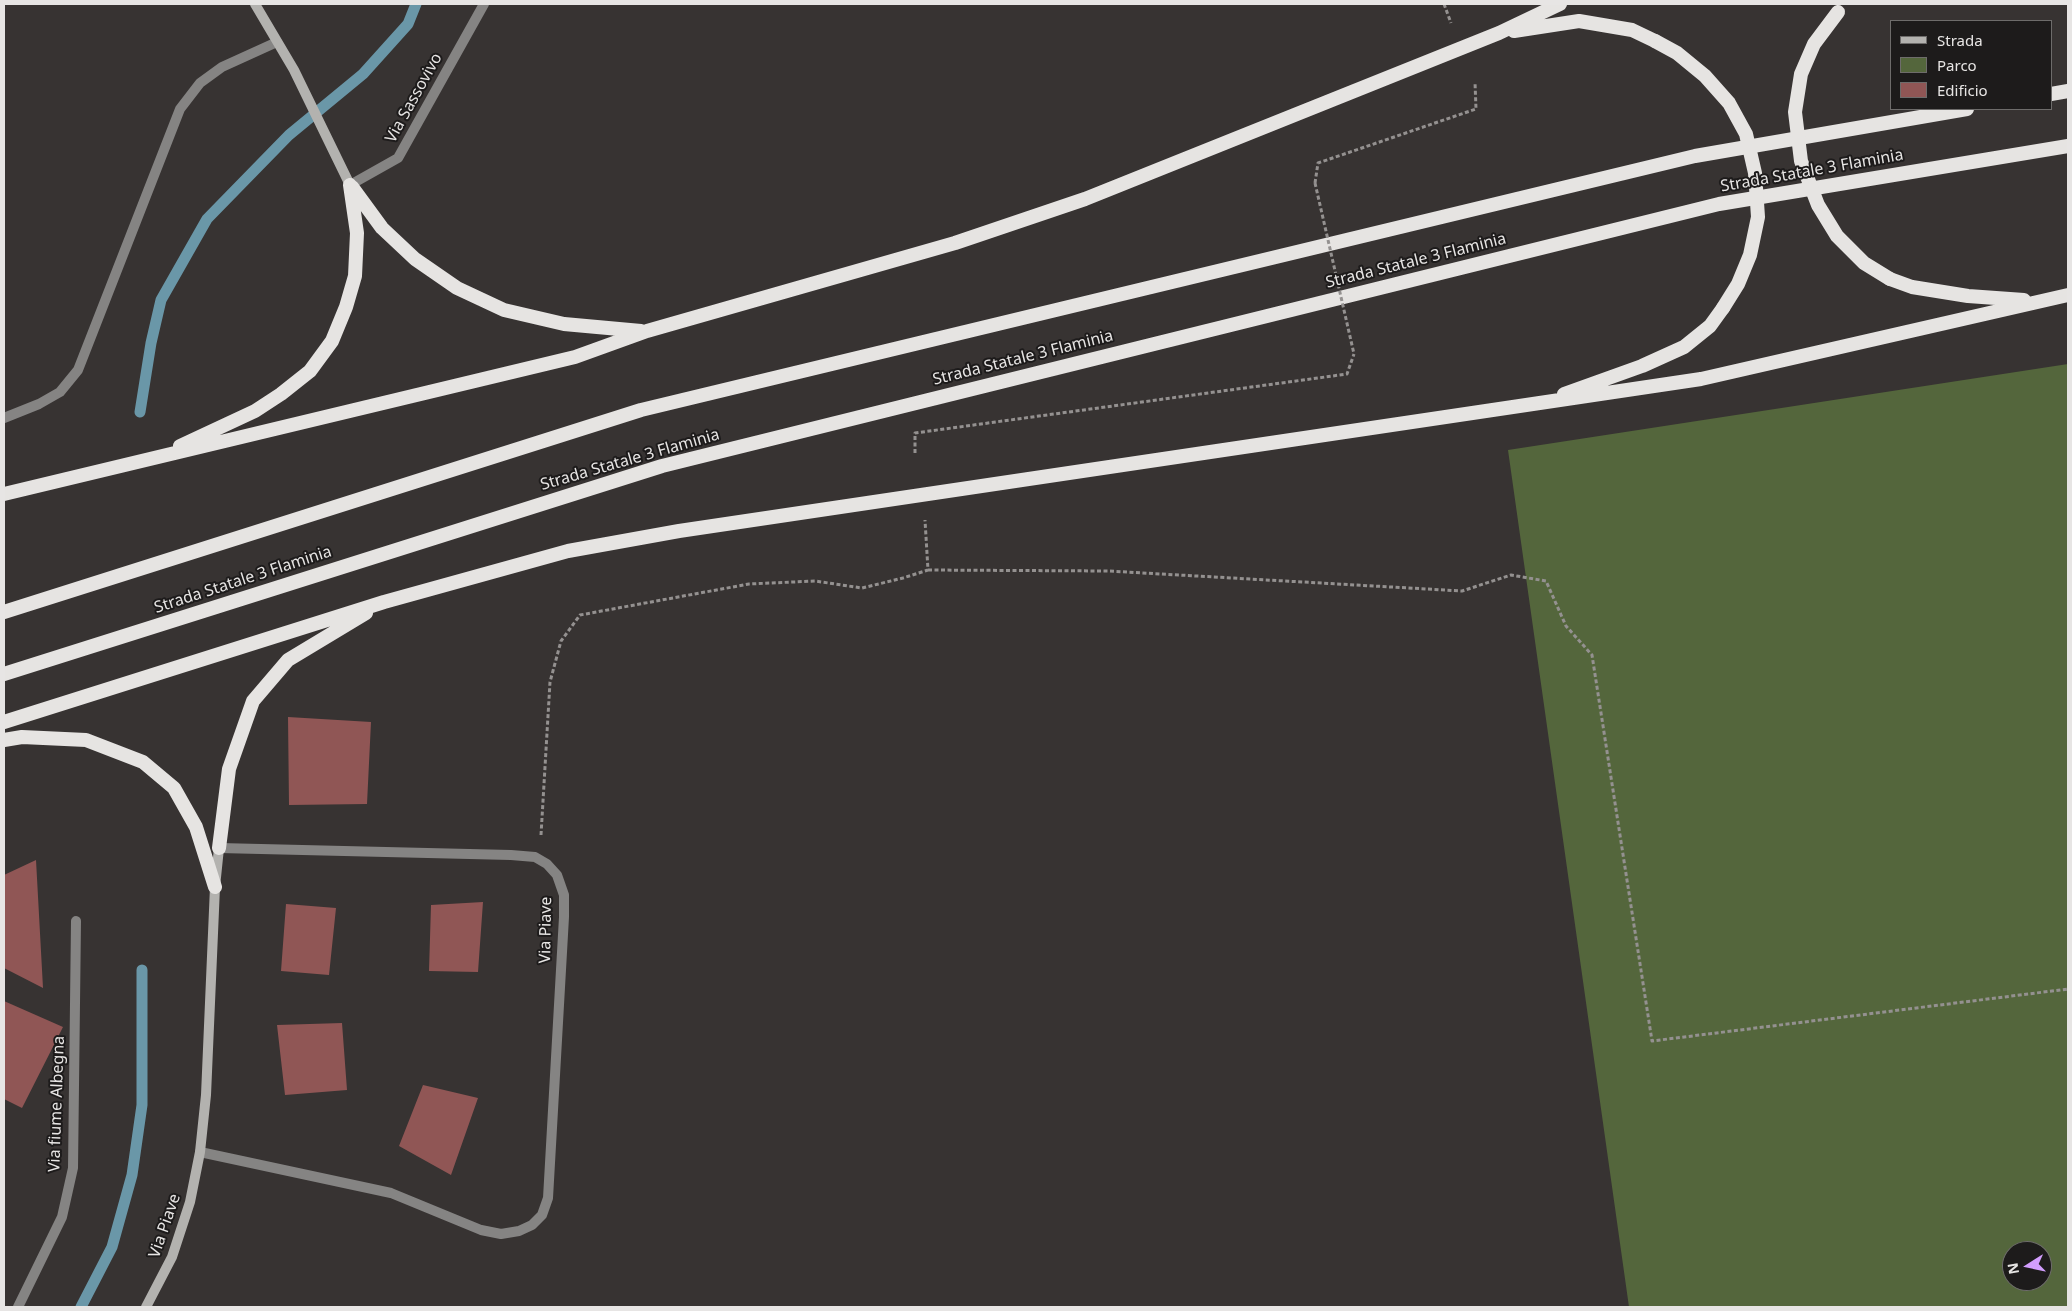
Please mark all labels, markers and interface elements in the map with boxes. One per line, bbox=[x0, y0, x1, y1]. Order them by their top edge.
legend bbox=[1890, 20, 2052, 110]
text: Strada bbox=[1937, 30, 1983, 50]
street label: Via Sassovivo bbox=[382, 50, 446, 146]
text: Parco bbox=[1937, 55, 1977, 75]
text: Edificio bbox=[1937, 80, 1988, 100]
street label: Strada Statale 3 Flaminia bbox=[1719, 145, 1905, 197]
street label: Strada Statale 3 Flaminia bbox=[1324, 229, 1508, 293]
street label: Strada Statale 3 Flaminia bbox=[931, 326, 1115, 390]
street label: Strada Statale 3 Flaminia bbox=[538, 425, 722, 495]
street label: Strada Statale 3 Flaminia bbox=[152, 542, 334, 618]
street label: Via Piave bbox=[536, 896, 556, 964]
street label: Via fiume Albegna bbox=[45, 1035, 69, 1173]
street label: Via Piave bbox=[145, 1191, 185, 1261]
north arrow bbox=[2002, 1241, 2052, 1291]
text: N bbox=[2002, 1261, 2023, 1276]

